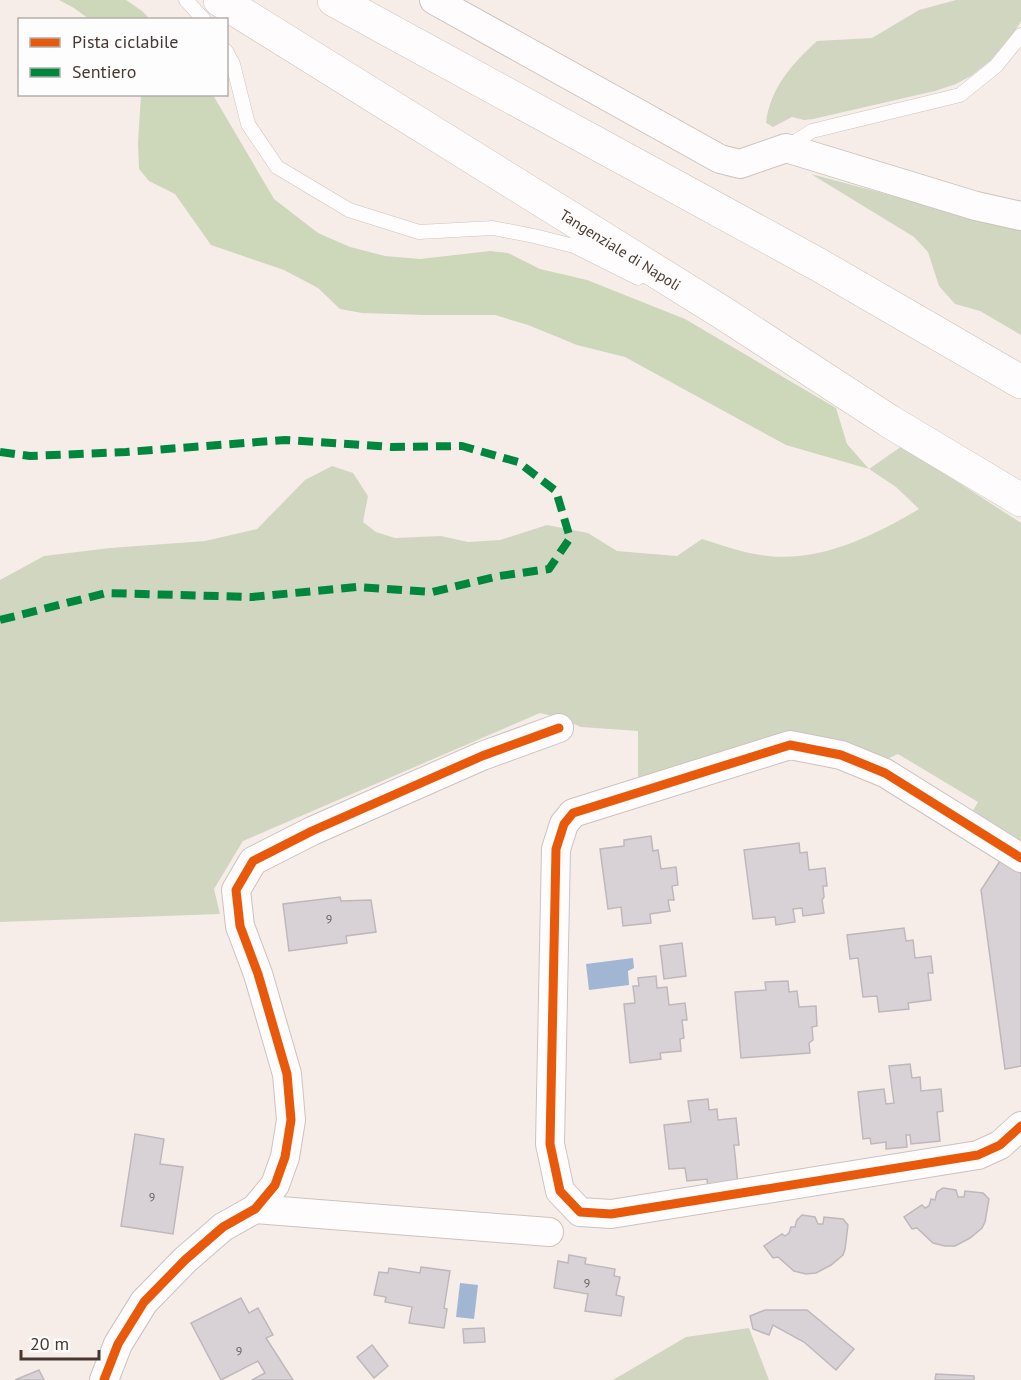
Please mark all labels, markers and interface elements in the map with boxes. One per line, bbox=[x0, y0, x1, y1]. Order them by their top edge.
legend bbox=[18, 18, 228, 96]
text: Pista ciclabile bbox=[72, 30, 179, 53]
text: Sentiero bbox=[72, 60, 136, 83]
street label: Tangenziale di Napoli bbox=[557, 205, 685, 294]
house number: 9 bbox=[326, 911, 332, 926]
house number: 9 bbox=[149, 1189, 155, 1204]
house number: 9 bbox=[584, 1275, 590, 1290]
scale bar bbox=[21, 1323, 99, 1361]
text: 20 m bbox=[30, 1332, 69, 1355]
house number: 9 bbox=[236, 1343, 242, 1358]

